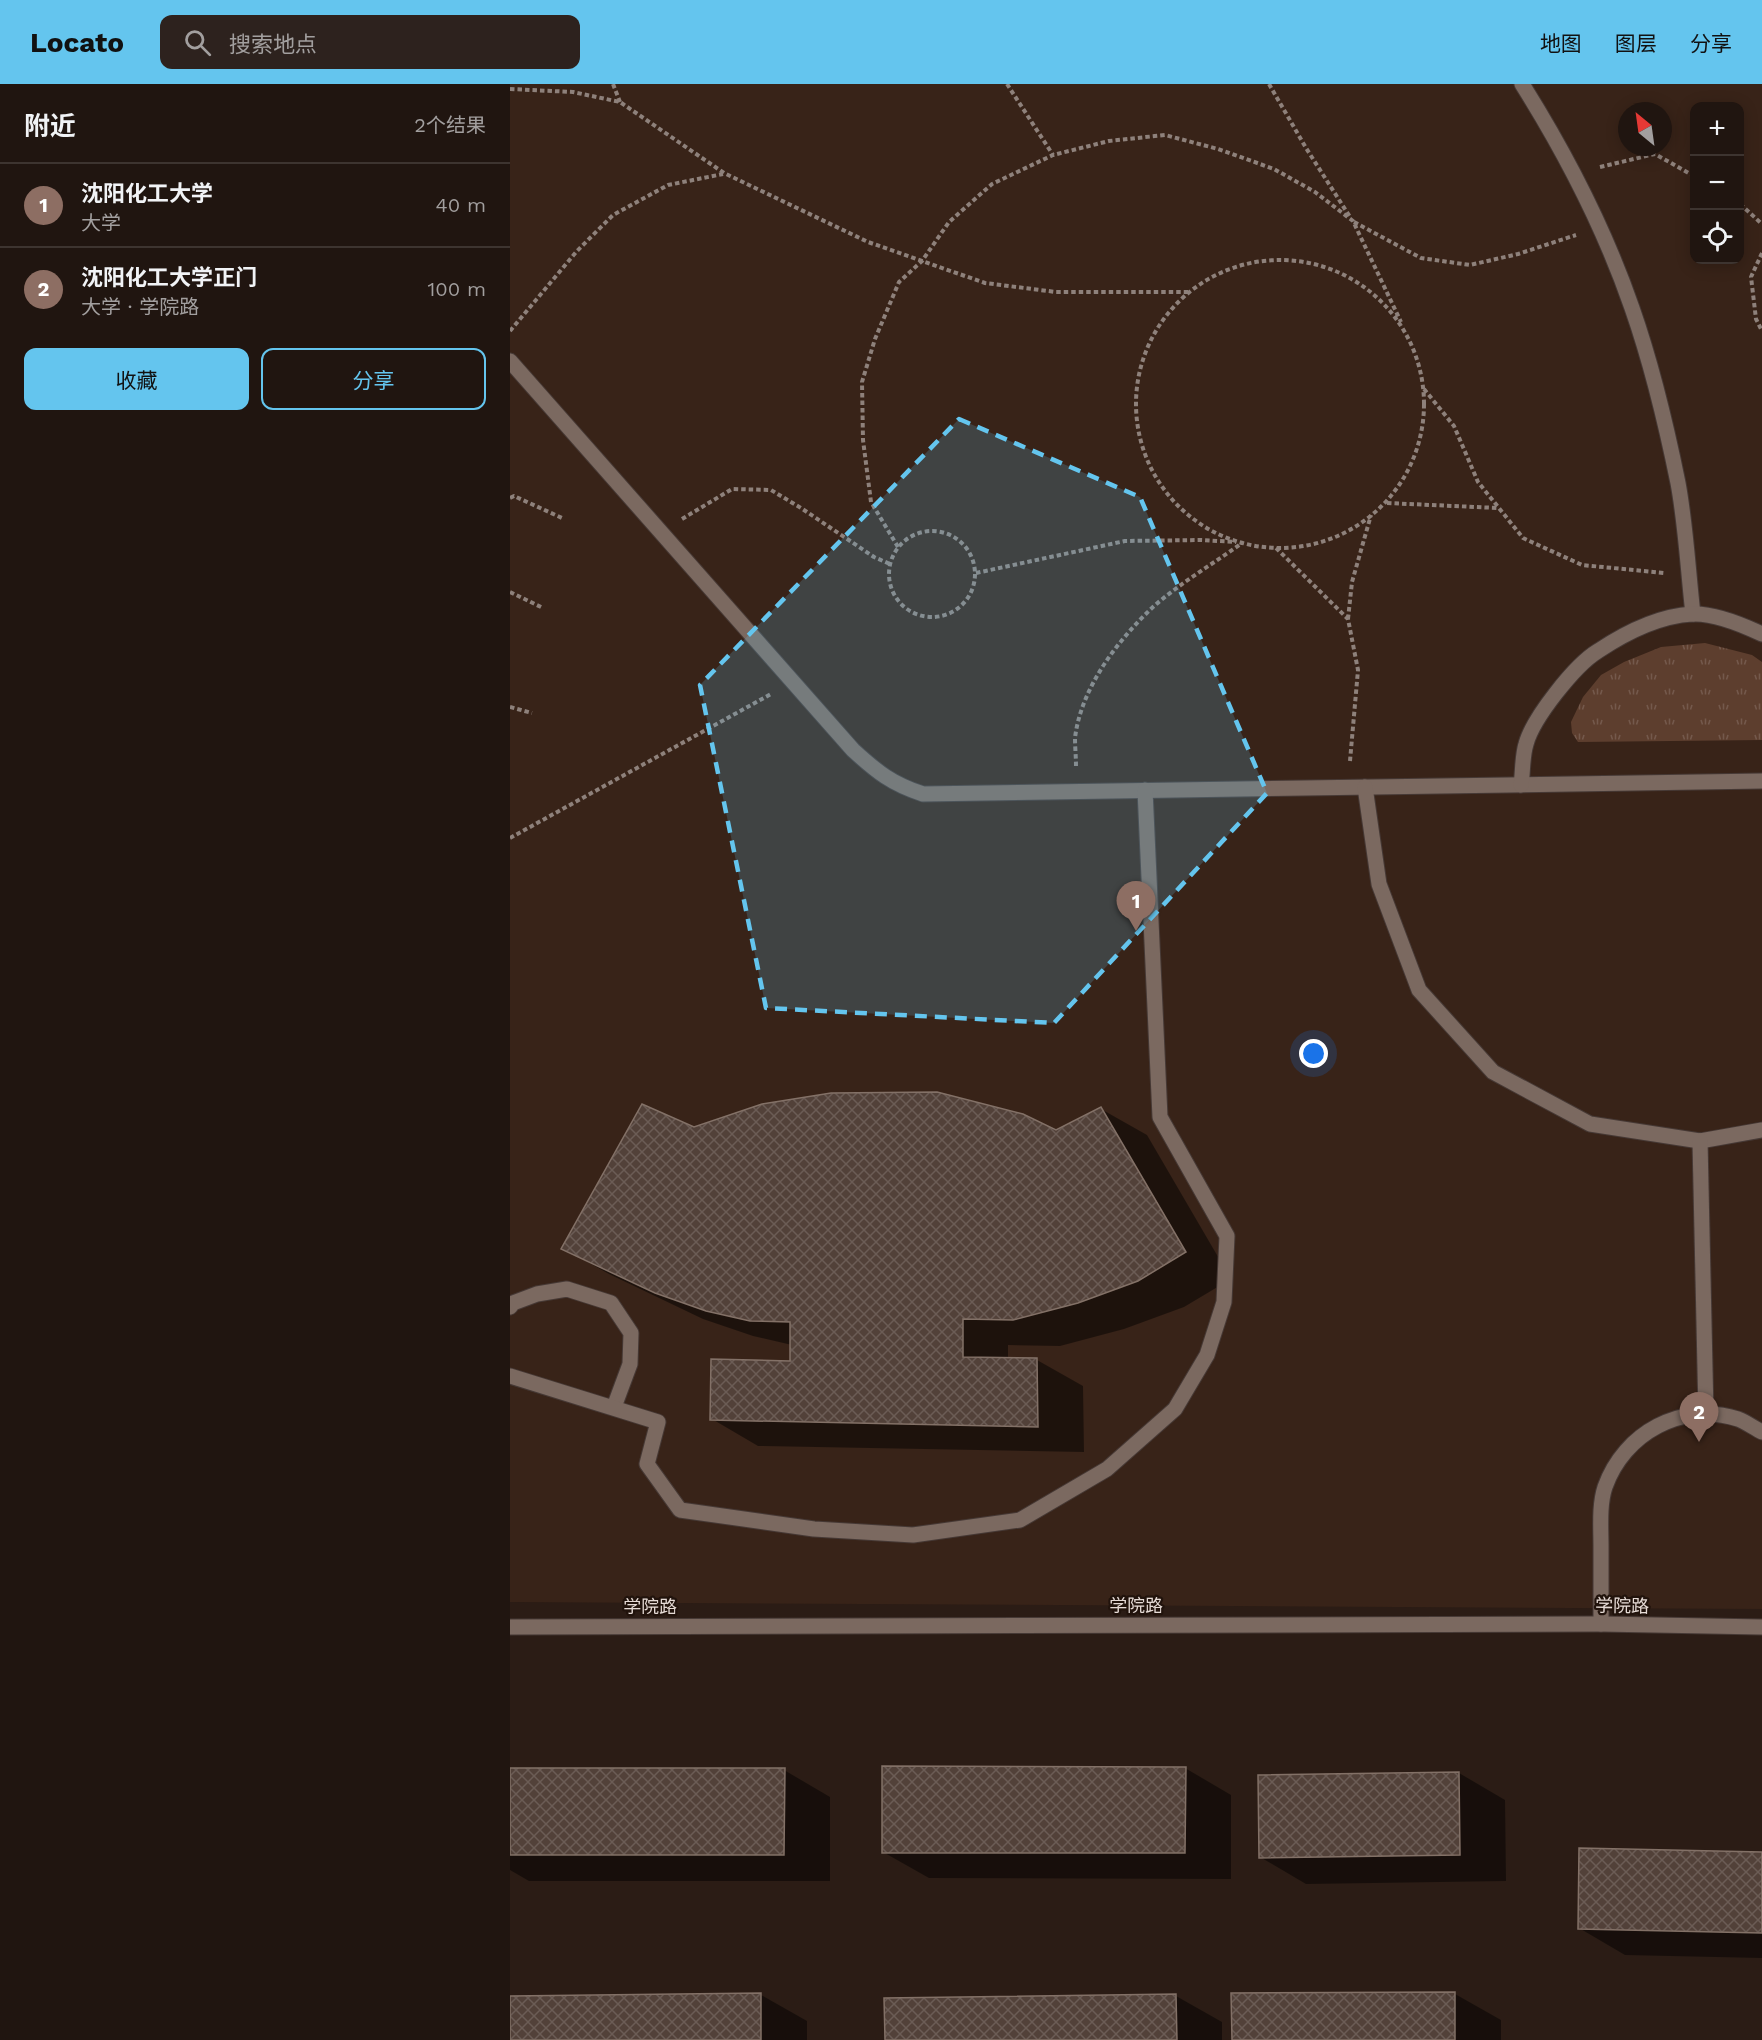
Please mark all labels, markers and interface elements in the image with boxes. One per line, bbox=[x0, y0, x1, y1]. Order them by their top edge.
search box bbox=[160, 15, 580, 69]
text: Locato bbox=[30, 26, 124, 59]
icon: search bbox=[181, 26, 214, 59]
text: 地图 bbox=[1540, 31, 1582, 56]
text: 图层 bbox=[1615, 31, 1657, 56]
text: 分享 bbox=[1690, 31, 1732, 56]
text: 搜索地点 bbox=[229, 32, 317, 57]
north arrow bbox=[1618, 102, 1672, 156]
map controls bbox=[1690, 102, 1744, 264]
button: + bbox=[1690, 102, 1744, 156]
text: 附近 bbox=[24, 111, 76, 141]
text: 2个结果 bbox=[414, 113, 486, 137]
button: − bbox=[1690, 156, 1744, 210]
text: 沈阳化工大学 bbox=[81, 181, 213, 206]
text: 1 bbox=[39, 193, 48, 217]
text: 40 m bbox=[435, 193, 486, 217]
button: locate bbox=[1690, 210, 1744, 264]
text: 大学 bbox=[81, 211, 121, 235]
text: 沈阳化工大学正门 bbox=[81, 265, 257, 290]
text: 2 bbox=[38, 277, 49, 301]
text: 100 m bbox=[427, 277, 486, 301]
text: 大学 · 学院路 bbox=[81, 295, 199, 319]
button: 收藏 bbox=[24, 348, 249, 410]
button: 分享 bbox=[261, 348, 486, 410]
pin: 1 bbox=[1116, 882, 1156, 931]
your location bbox=[1299, 1039, 1328, 1068]
pin: 2 bbox=[1680, 1392, 1718, 1442]
street label: 学院路 bbox=[1109, 1595, 1163, 1616]
street label: 学院路 bbox=[1595, 1595, 1649, 1616]
street label: 学院路 bbox=[623, 1596, 677, 1617]

